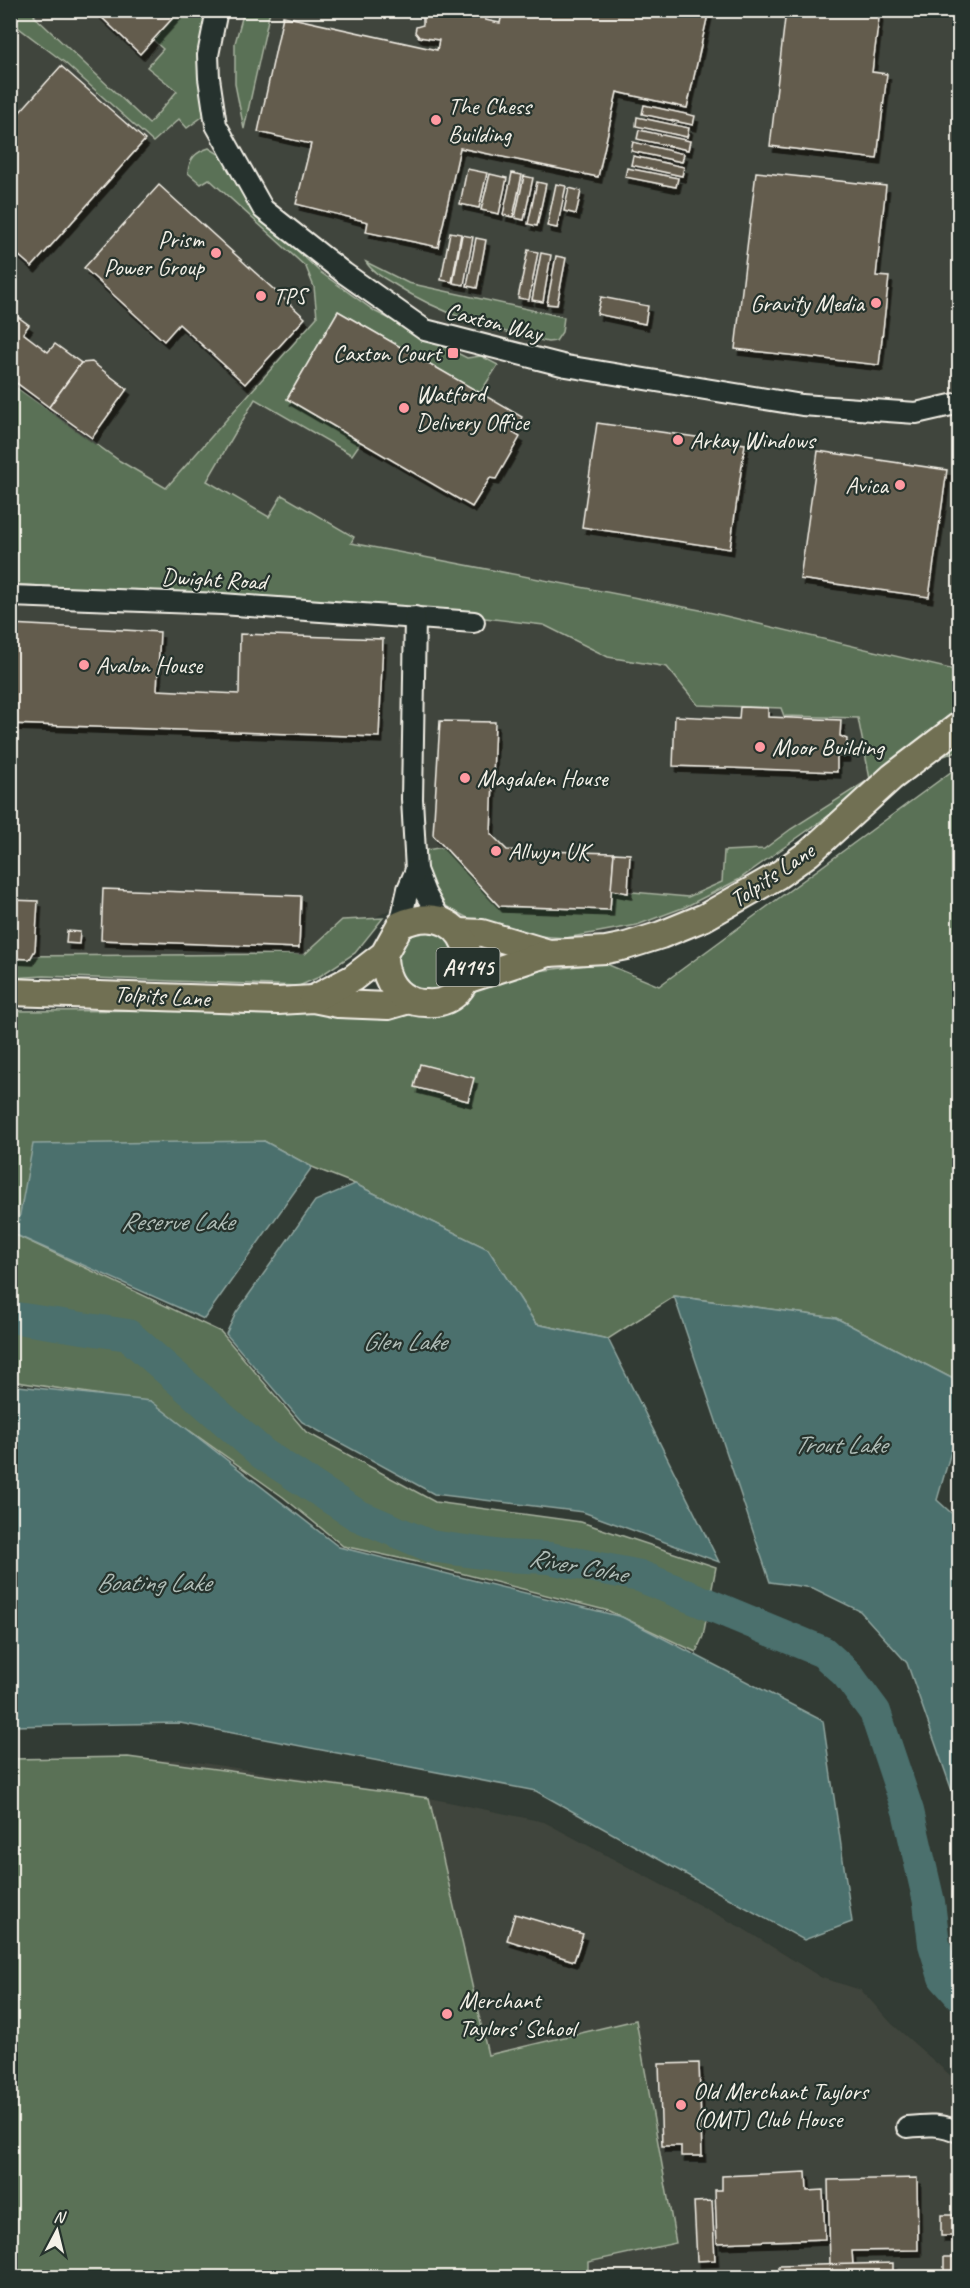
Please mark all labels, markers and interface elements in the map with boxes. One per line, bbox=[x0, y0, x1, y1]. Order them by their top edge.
place label: The Chess Building bbox=[448, 91, 534, 149]
marker: The Chess Building bbox=[429, 113, 443, 127]
place label: Prism Power Group bbox=[104, 224, 205, 282]
marker: Prism Power Group bbox=[209, 246, 223, 260]
place label: TPS bbox=[273, 281, 310, 311]
place label: Gravity Media bbox=[750, 288, 865, 318]
marker: TPS bbox=[254, 289, 268, 303]
street label: Caxton Way bbox=[443, 296, 547, 349]
marker: Gravity Media bbox=[869, 296, 883, 310]
place label: Caxton Court bbox=[333, 338, 443, 368]
marker: Caxton Court bbox=[446, 346, 460, 360]
place label: Watford Delivery Office bbox=[416, 379, 531, 437]
marker: Watford Delivery Office bbox=[397, 401, 411, 415]
place label: Arkay Windows bbox=[690, 425, 818, 455]
marker: Arkay Windows bbox=[671, 433, 685, 447]
place label: Avica bbox=[845, 470, 889, 500]
marker: Avica bbox=[893, 478, 907, 492]
street label: Dwight Road bbox=[161, 561, 271, 597]
place label: Avalon House bbox=[96, 650, 204, 680]
marker: Avalon House bbox=[77, 658, 91, 672]
place label: Moor Building bbox=[772, 732, 886, 762]
marker: Moor Building bbox=[753, 740, 767, 754]
place label: Magdalen House bbox=[477, 763, 610, 793]
marker: Magdalen House bbox=[458, 771, 472, 785]
street label: Tolpits Lane bbox=[724, 835, 822, 914]
place label: Allwyn UK bbox=[508, 836, 594, 866]
marker: Allwyn UK bbox=[489, 844, 503, 858]
road number: A4145 bbox=[436, 948, 500, 986]
street label: Tolpits Lane bbox=[114, 979, 213, 1014]
water label: Reserve Lake bbox=[121, 1205, 237, 1238]
water label: Glen Lake bbox=[362, 1325, 449, 1358]
water label: Trout Lake bbox=[794, 1428, 891, 1461]
water label: River Colne bbox=[527, 1541, 634, 1591]
water label: Boating Lake bbox=[96, 1566, 214, 1599]
place label: Merchant Taylors' School bbox=[459, 1985, 580, 2043]
marker: Merchant Taylors' School bbox=[440, 2007, 454, 2021]
place label: Old Merchant Taylors (OMT) Club House bbox=[693, 2076, 870, 2134]
marker: Old Merchant Taylors (OMT) Club House bbox=[674, 2098, 688, 2112]
north arrow bbox=[27, 2201, 87, 2261]
text: N bbox=[53, 2207, 68, 2228]

